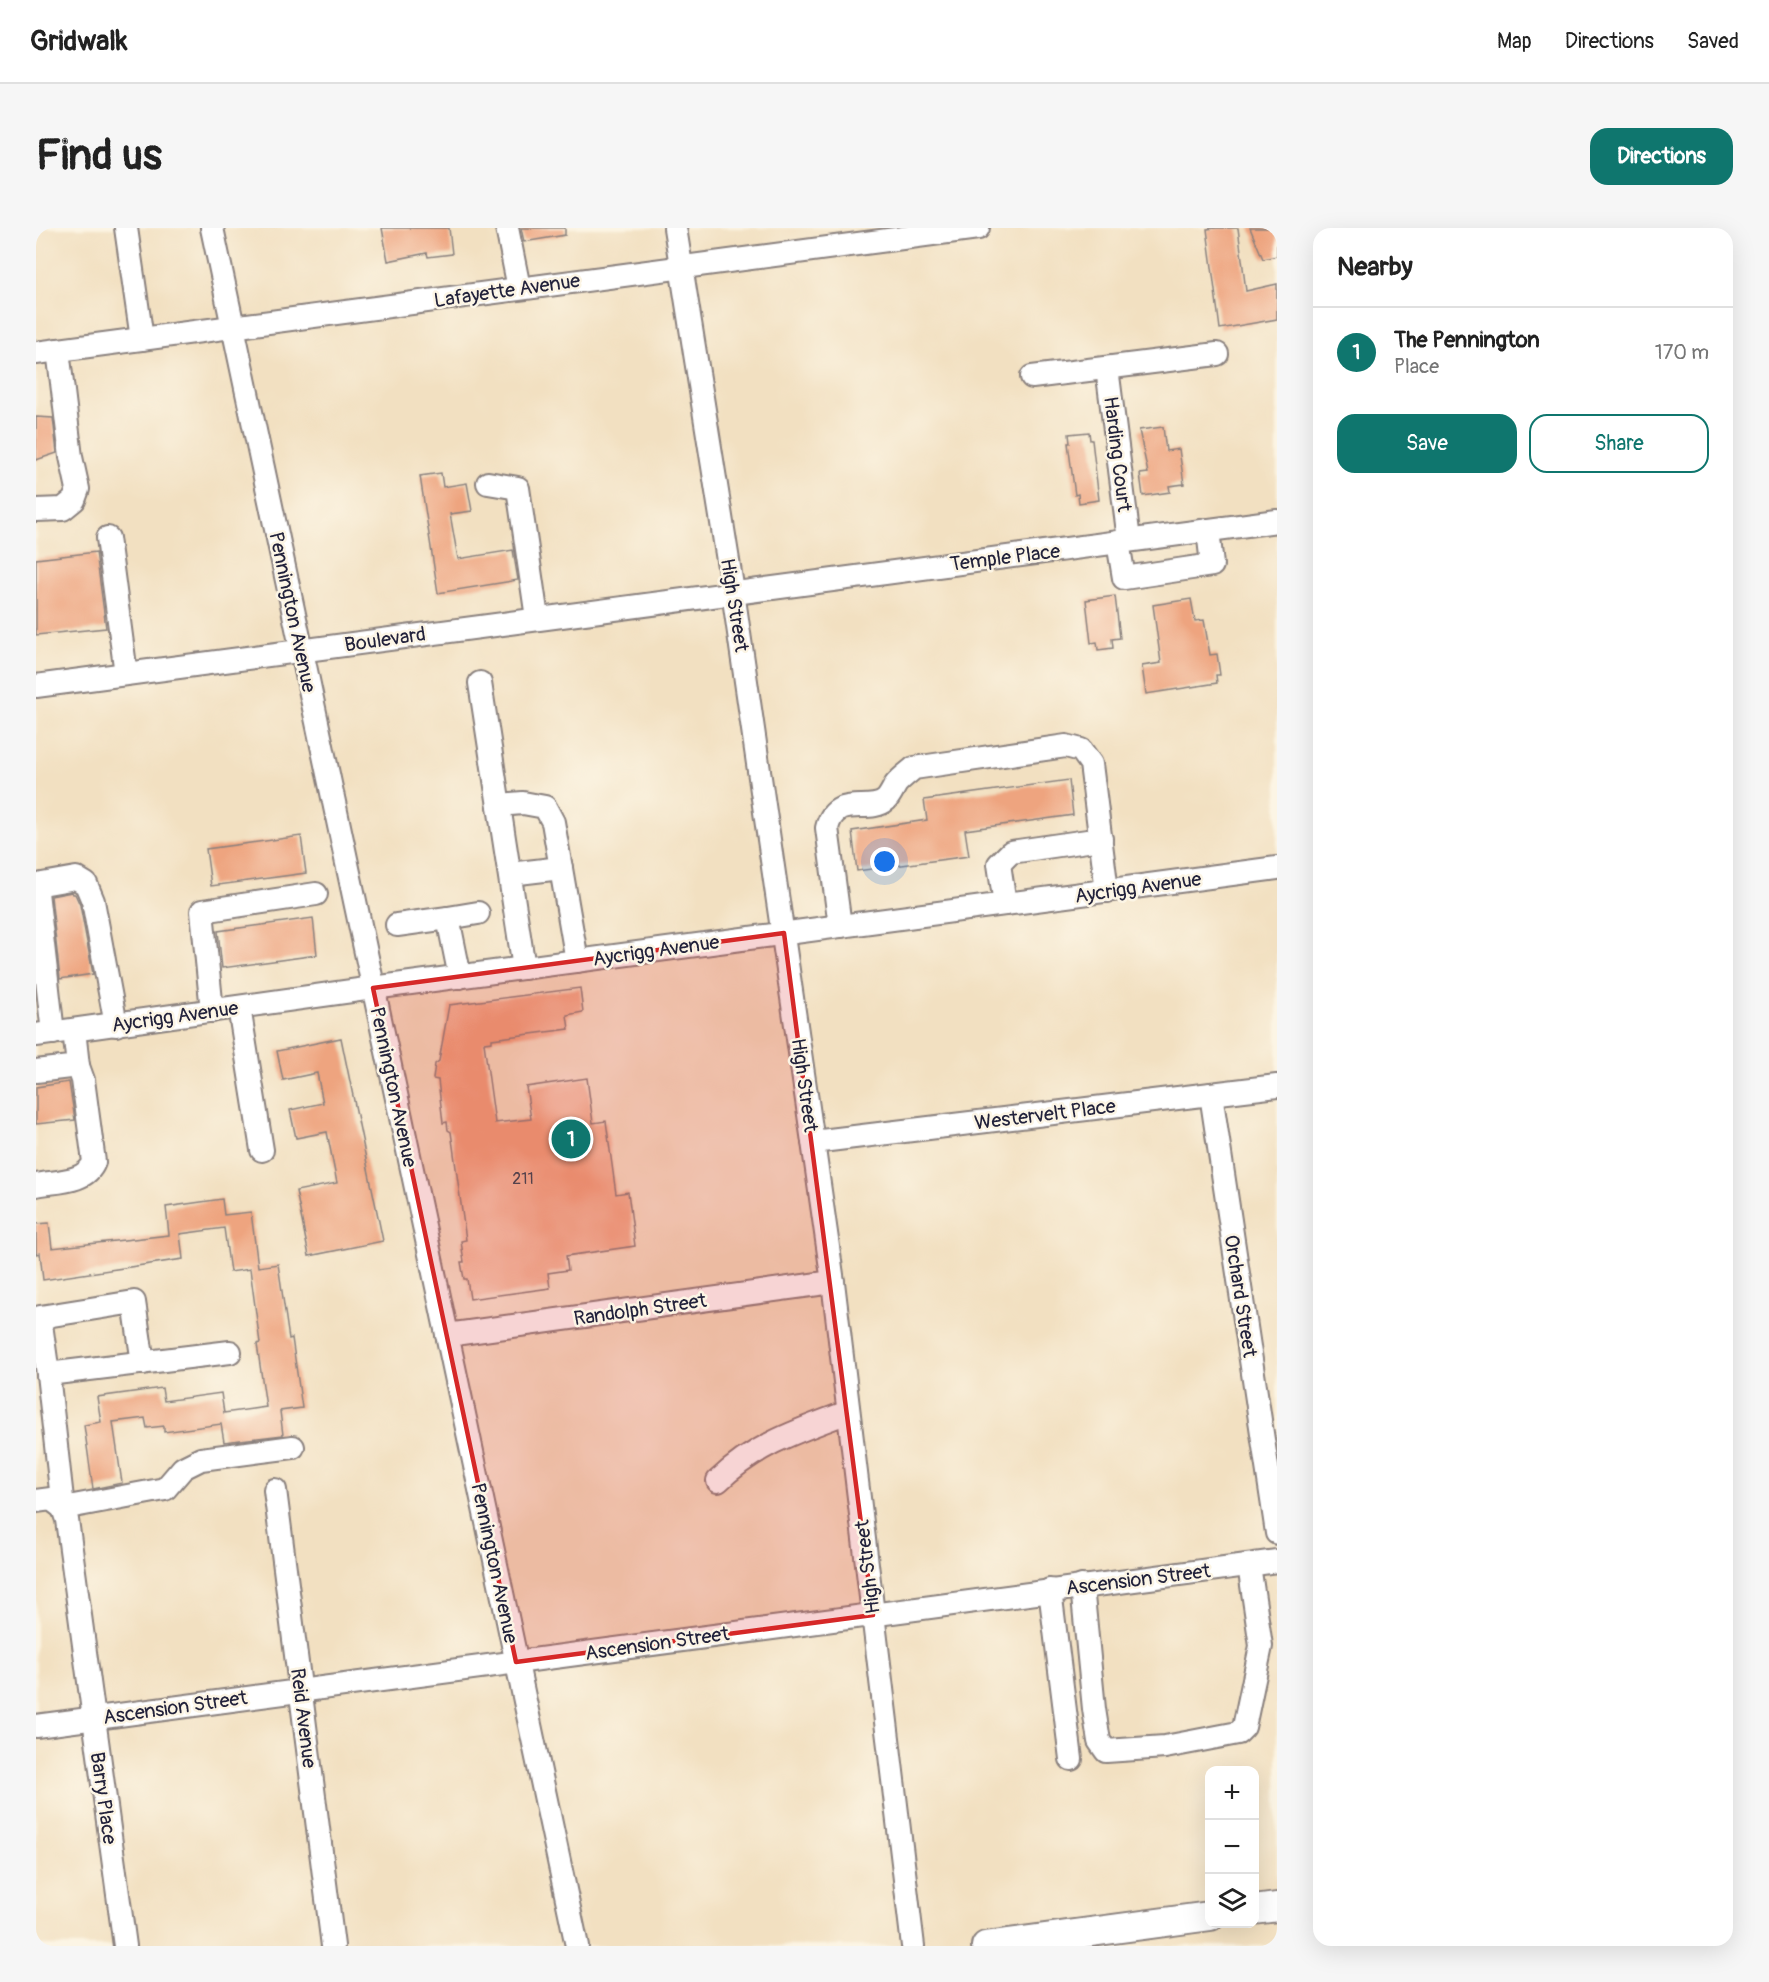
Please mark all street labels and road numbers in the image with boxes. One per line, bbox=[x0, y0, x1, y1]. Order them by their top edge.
street label: Lafayette Avenue bbox=[432, 268, 582, 313]
street label: Harding Court bbox=[1098, 395, 1137, 514]
street label: Pennington Avenue bbox=[263, 529, 322, 695]
street label: Temple Place bbox=[949, 538, 1062, 577]
street label: High Street bbox=[715, 556, 754, 655]
street label: Boulevard bbox=[343, 621, 427, 658]
street label: Aycrigg Avenue bbox=[1073, 866, 1203, 909]
street label: Aycrigg Avenue bbox=[591, 929, 721, 972]
street label: Aycrigg Avenue bbox=[110, 995, 240, 1038]
street label: Pennington Avenue bbox=[364, 1004, 423, 1170]
street label: High Street bbox=[786, 1037, 824, 1134]
street label: Westervelt Place bbox=[973, 1093, 1117, 1136]
street label: Orchard Street bbox=[1218, 1233, 1263, 1360]
street label: Randolph Street bbox=[572, 1288, 709, 1331]
street label: Pennington Avenue bbox=[465, 1480, 524, 1646]
street label: High Street bbox=[849, 1518, 886, 1615]
street label: Ascension Street bbox=[1064, 1558, 1213, 1601]
street label: Ascension Street bbox=[583, 1621, 732, 1666]
street label: Reid Avenue bbox=[285, 1667, 322, 1770]
street label: Ascension Street bbox=[101, 1685, 250, 1730]
street label: Barry Place bbox=[85, 1750, 122, 1846]

